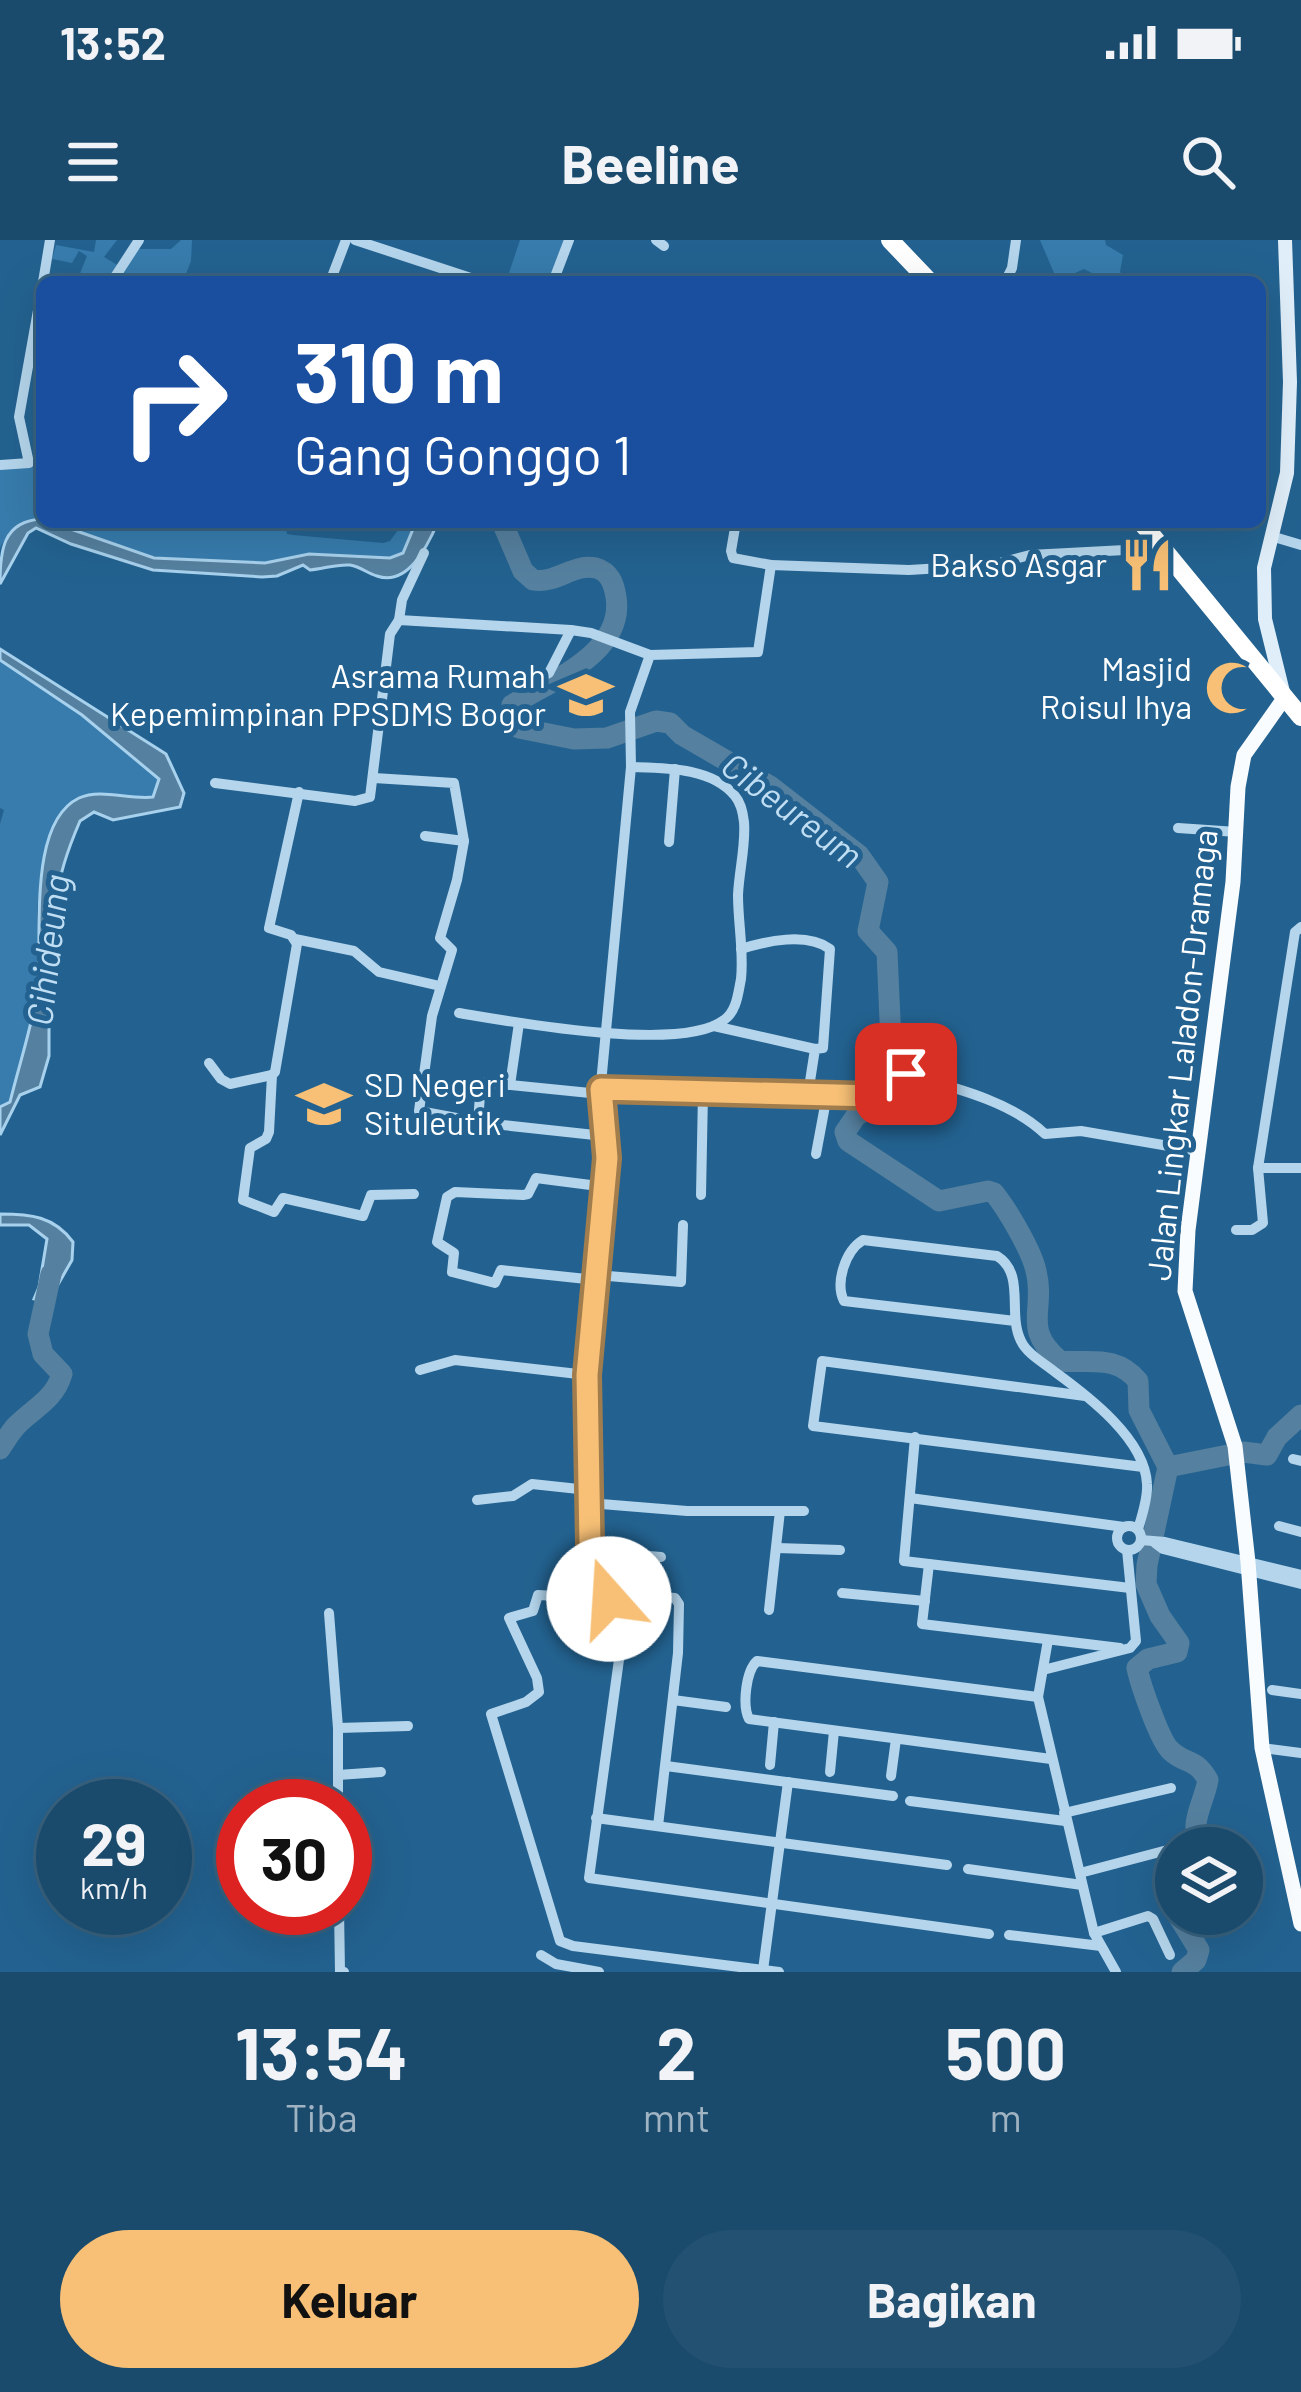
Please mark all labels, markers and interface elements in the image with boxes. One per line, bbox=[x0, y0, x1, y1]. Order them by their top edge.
text: 13:52 bbox=[60, 15, 166, 69]
icon: menu bbox=[60, 129, 126, 195]
icon: search bbox=[1175, 129, 1241, 195]
text: Beeline bbox=[561, 130, 740, 195]
text: 310 m bbox=[294, 319, 504, 420]
icon: right bbox=[96, 324, 252, 480]
text: Gang Gonggo 1 bbox=[294, 421, 632, 486]
restaurant icon: Bakso Asgar bbox=[1118, 536, 1176, 594]
place label: Bakso Asgar bbox=[930, 544, 1107, 584]
place label: Masjid Roisul Ihya bbox=[1040, 648, 1192, 726]
place label: Asrama Rumah Kepemimpinan PPSDMS Bogor bbox=[110, 655, 546, 733]
mosque icon: Masjid Roisul Ihya bbox=[1203, 659, 1261, 717]
school or university icon: Asrama Rumah Kepemimpinan PPSDMS Bogor bbox=[557, 666, 615, 724]
water label: Cibeureum bbox=[714, 742, 872, 876]
street label: Jalan Lingkar Laladon-Dramaga bbox=[1137, 827, 1225, 1283]
water label: Cihideung bbox=[16, 872, 77, 1028]
pin bbox=[855, 1023, 957, 1125]
icon: arrive bbox=[873, 1041, 939, 1107]
place label: SD Negeri Situleutik bbox=[364, 1064, 506, 1142]
school or university icon: SD Negeri Situleutik bbox=[295, 1075, 353, 1133]
position arrow bbox=[546, 1536, 672, 1662]
speed limit sign: 30 bbox=[216, 1779, 372, 1935]
text: 29 bbox=[81, 1806, 147, 1878]
map controls bbox=[1155, 1827, 1263, 1935]
button: layers bbox=[1155, 1827, 1263, 1935]
text: km/h bbox=[80, 1869, 148, 1905]
text: 13:54 bbox=[235, 2008, 408, 2094]
text: 2 bbox=[656, 2008, 697, 2094]
text: 500 bbox=[945, 2008, 1066, 2094]
text: Tiba bbox=[285, 2093, 358, 2140]
text: mnt bbox=[643, 2093, 710, 2140]
text: m bbox=[989, 2093, 1022, 2140]
button: Keluar bbox=[60, 2230, 639, 2368]
button: Bagikan bbox=[663, 2230, 1241, 2368]

